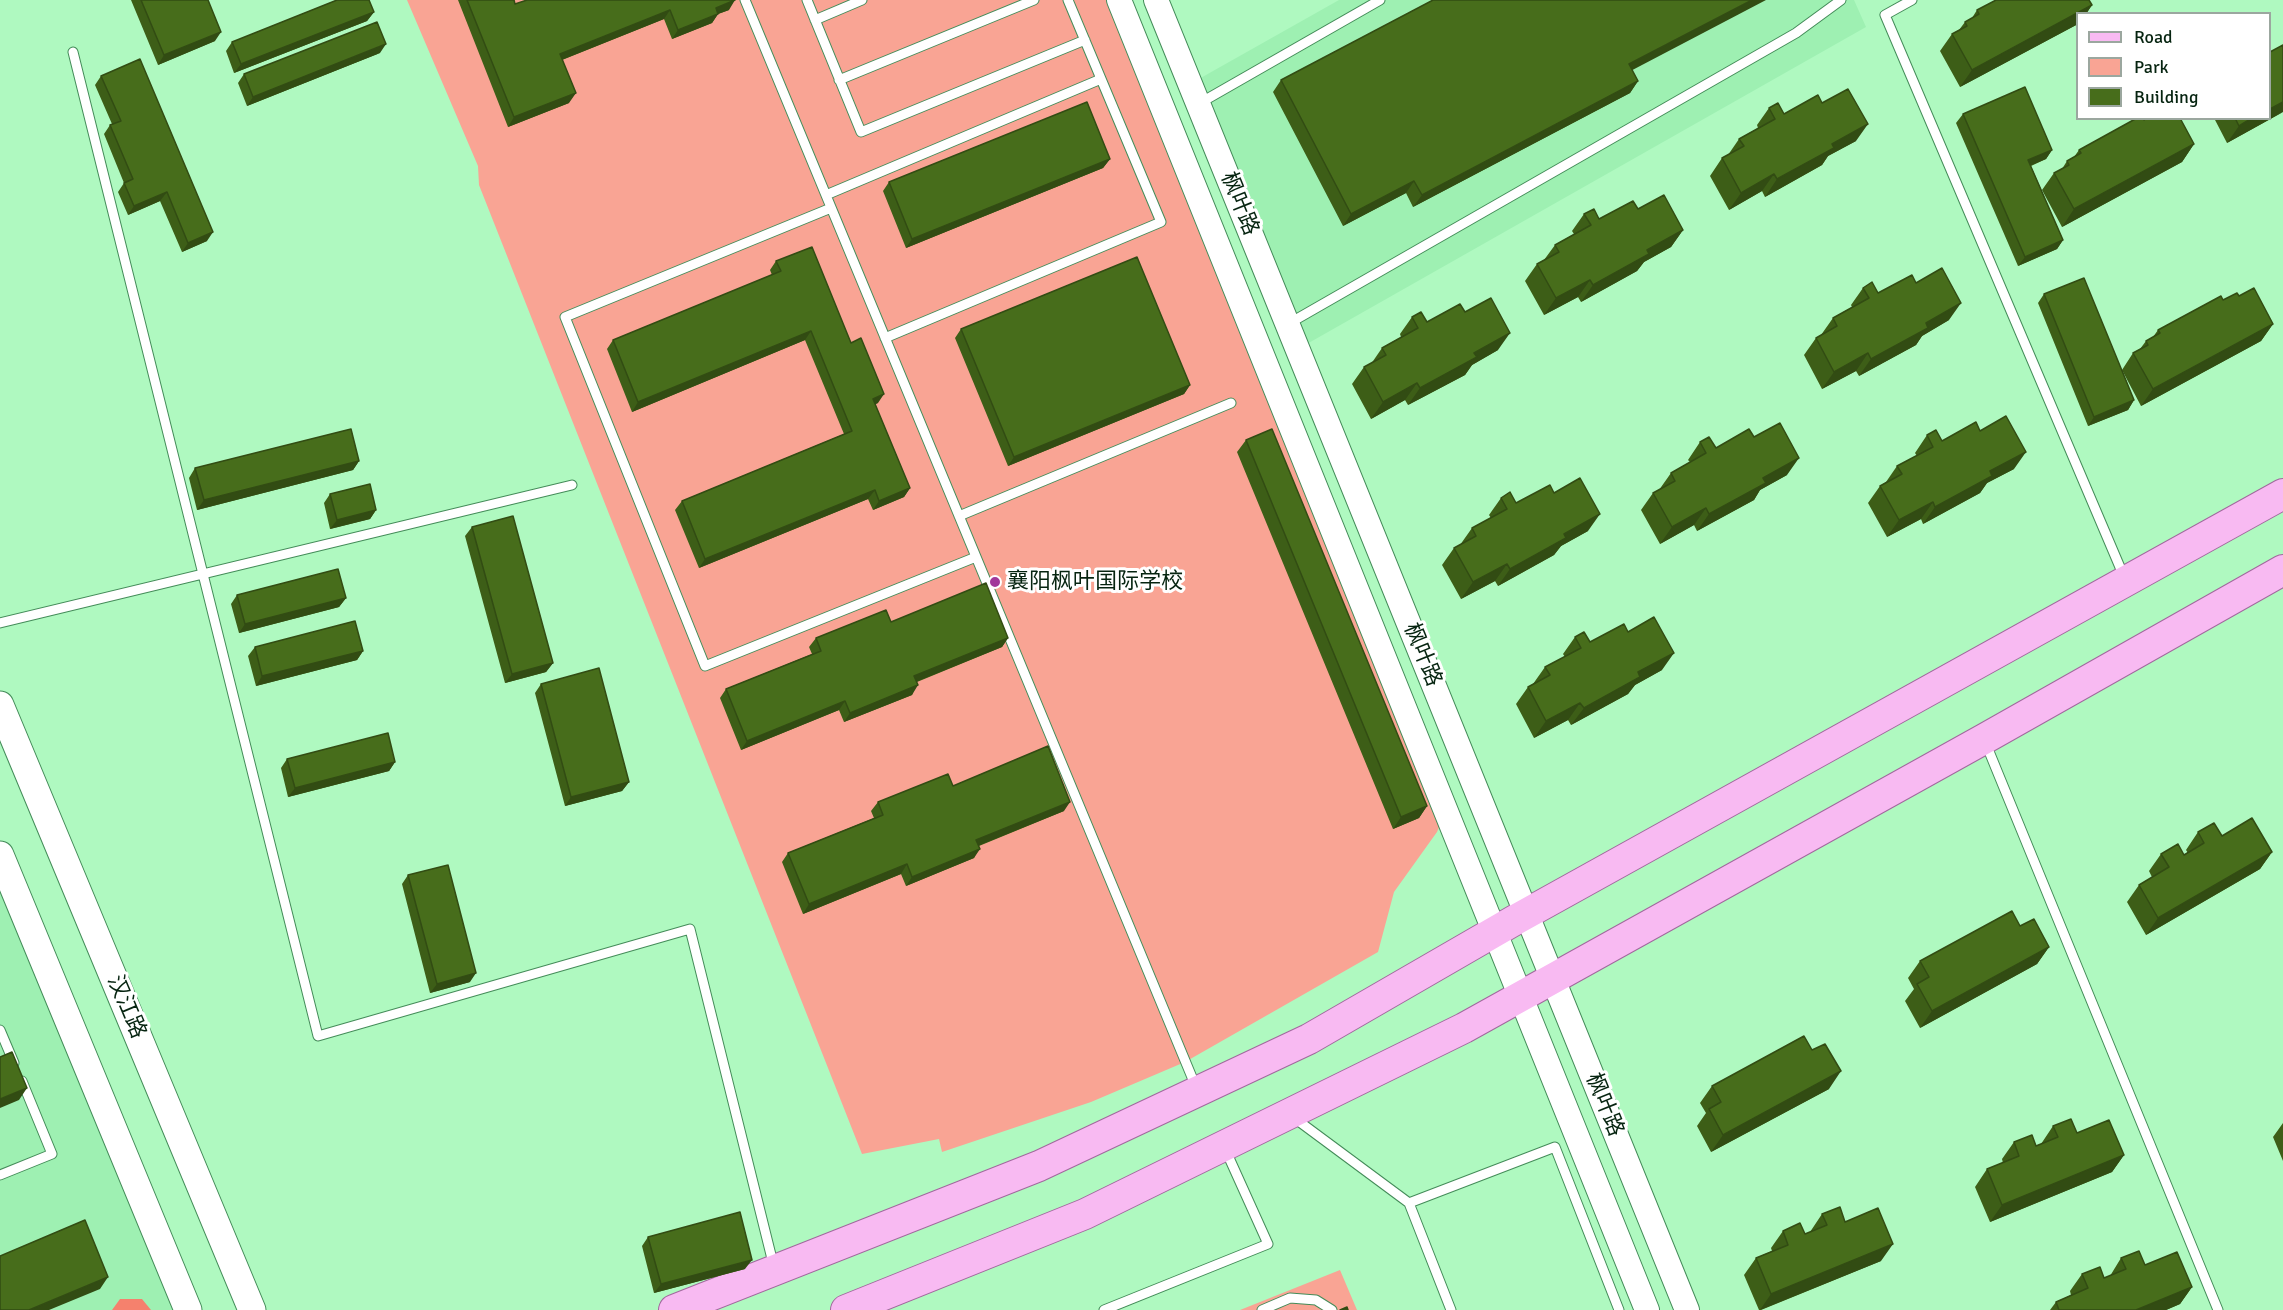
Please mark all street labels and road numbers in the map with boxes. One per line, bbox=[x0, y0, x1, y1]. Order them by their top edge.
street label: 枫叶路 bbox=[1214, 168, 1264, 240]
street label: 枫叶路 bbox=[1397, 619, 1447, 691]
street label: 汉江路 bbox=[101, 971, 151, 1043]
street label: 枫叶路 bbox=[1579, 1069, 1629, 1141]

